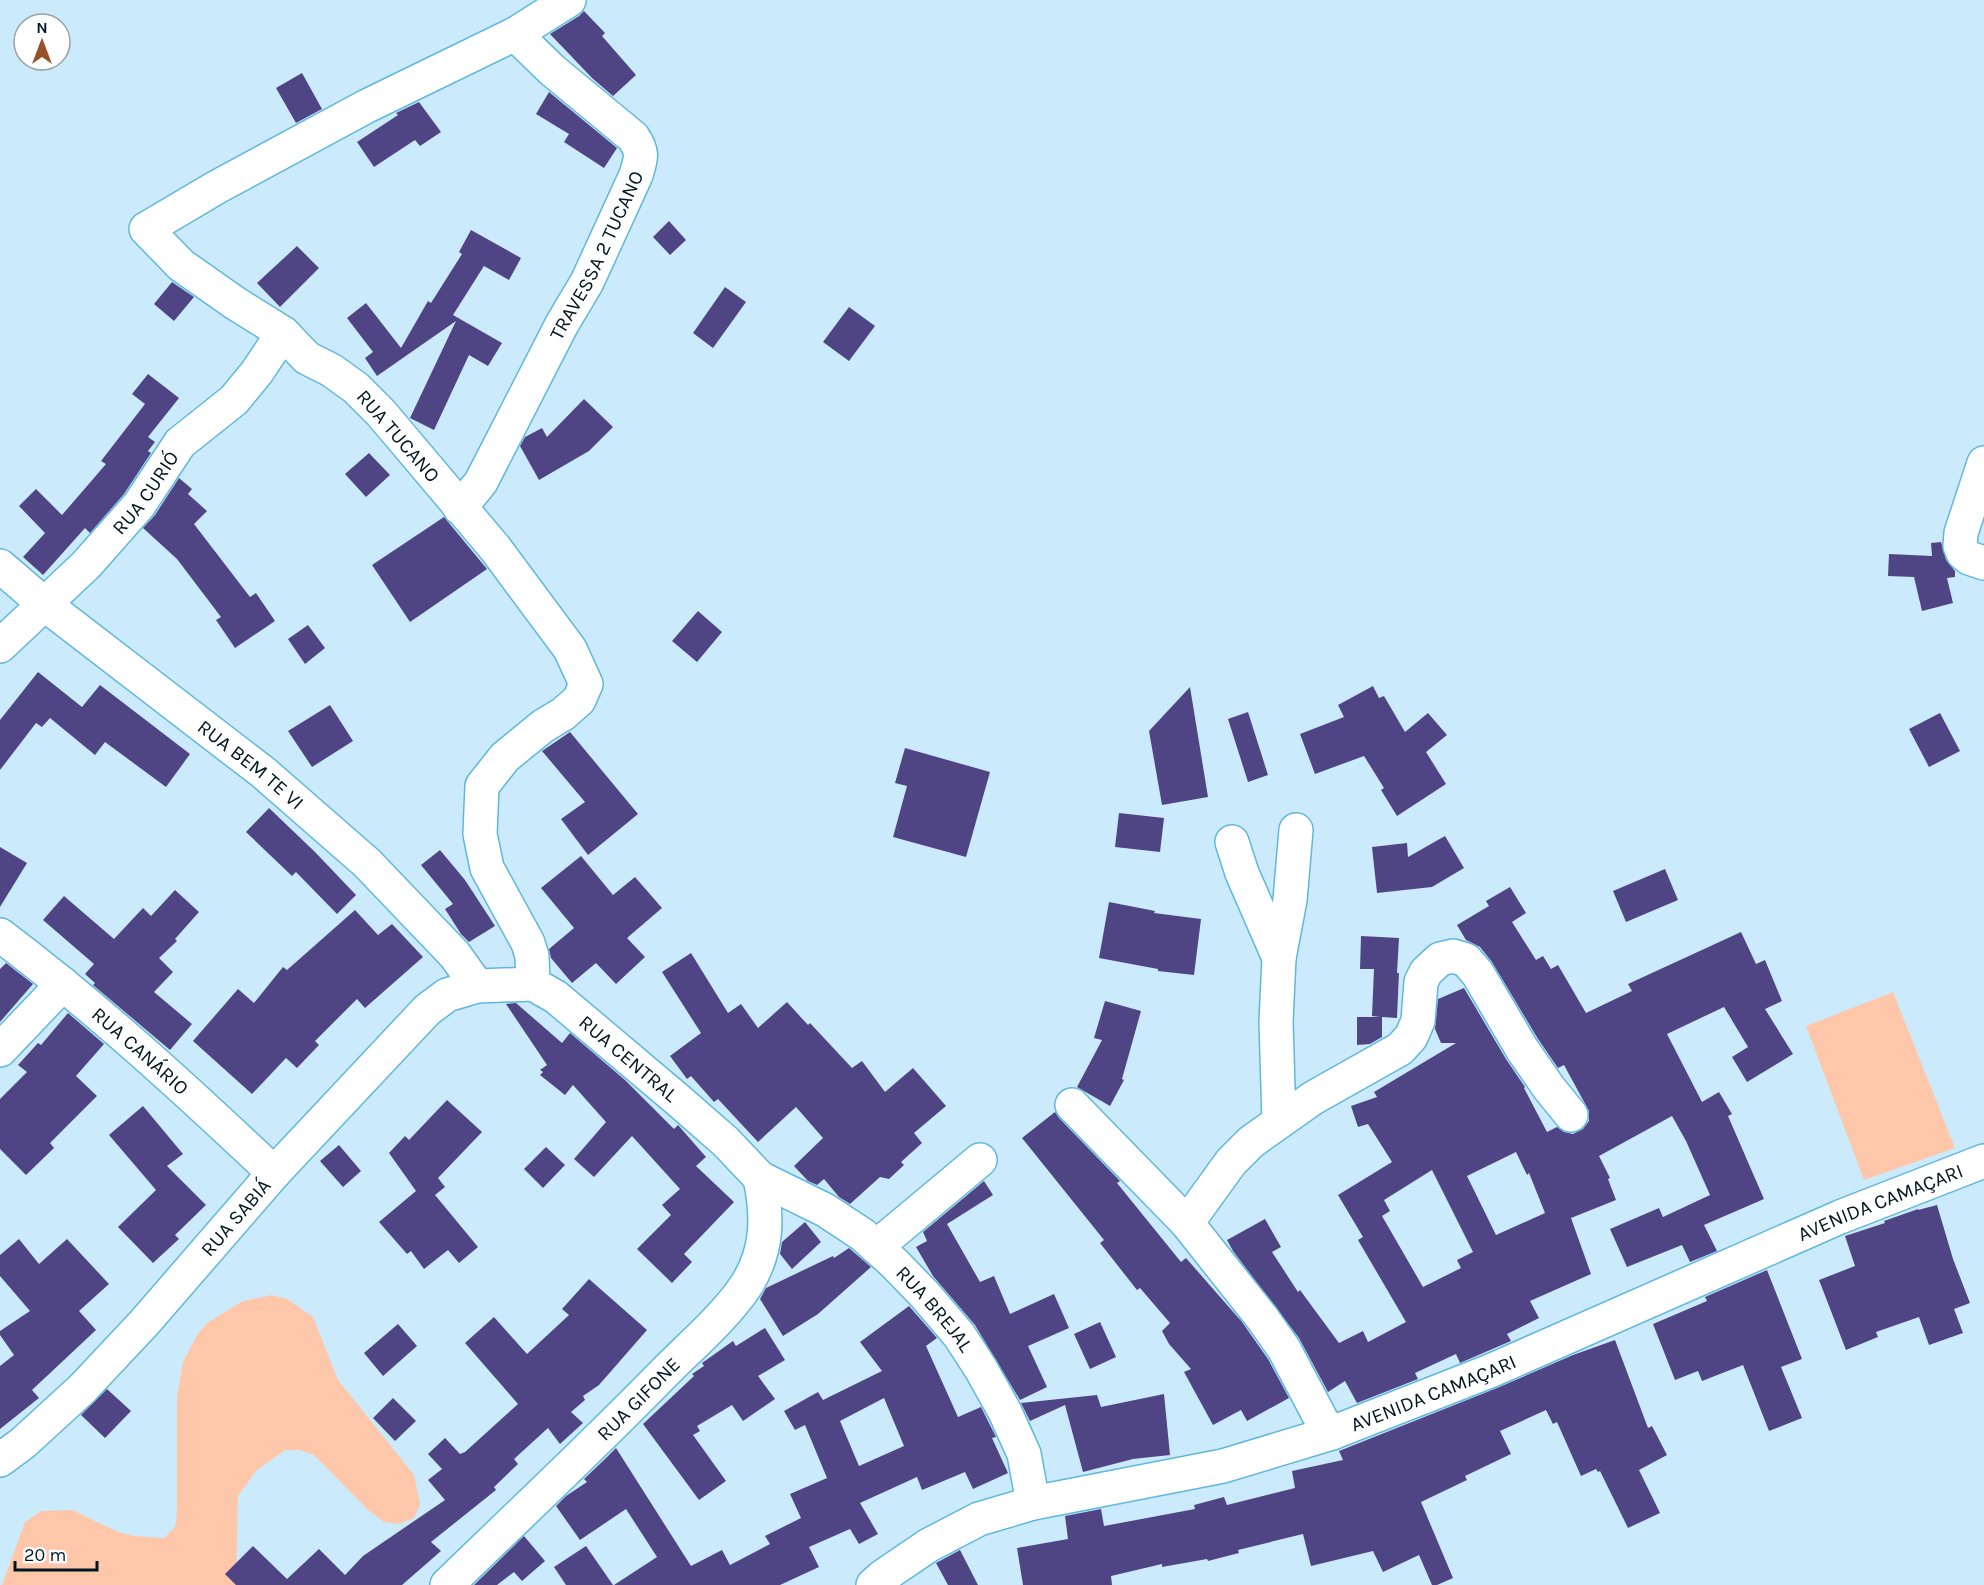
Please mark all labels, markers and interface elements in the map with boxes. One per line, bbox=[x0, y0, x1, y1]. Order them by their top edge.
north arrow bbox=[12, 12, 72, 72]
text: N bbox=[36, 18, 48, 37]
street label: TRAVESSA 2 TUCANO bbox=[544, 167, 648, 343]
street label: RUA TUCANO bbox=[352, 385, 444, 487]
street label: RUA CURIÓ bbox=[107, 446, 183, 539]
street label: RUA BEM TE VI bbox=[193, 715, 309, 814]
street label: RUA CANÁRIO bbox=[87, 1002, 194, 1099]
street label: RUA CENTRAL bbox=[575, 1010, 683, 1107]
street label: AVENIDA CAMAÇARI bbox=[1794, 1159, 1966, 1246]
street label: RUA SABIÁ bbox=[196, 1173, 275, 1261]
street label: RUA BREJAL bbox=[891, 1261, 979, 1357]
street label: AVENIDA CAMAÇARI bbox=[1347, 1349, 1520, 1436]
street label: RUA GIFONE bbox=[592, 1352, 685, 1445]
scale bar bbox=[15, 1534, 98, 1572]
text: 20 m bbox=[24, 1544, 66, 1566]

